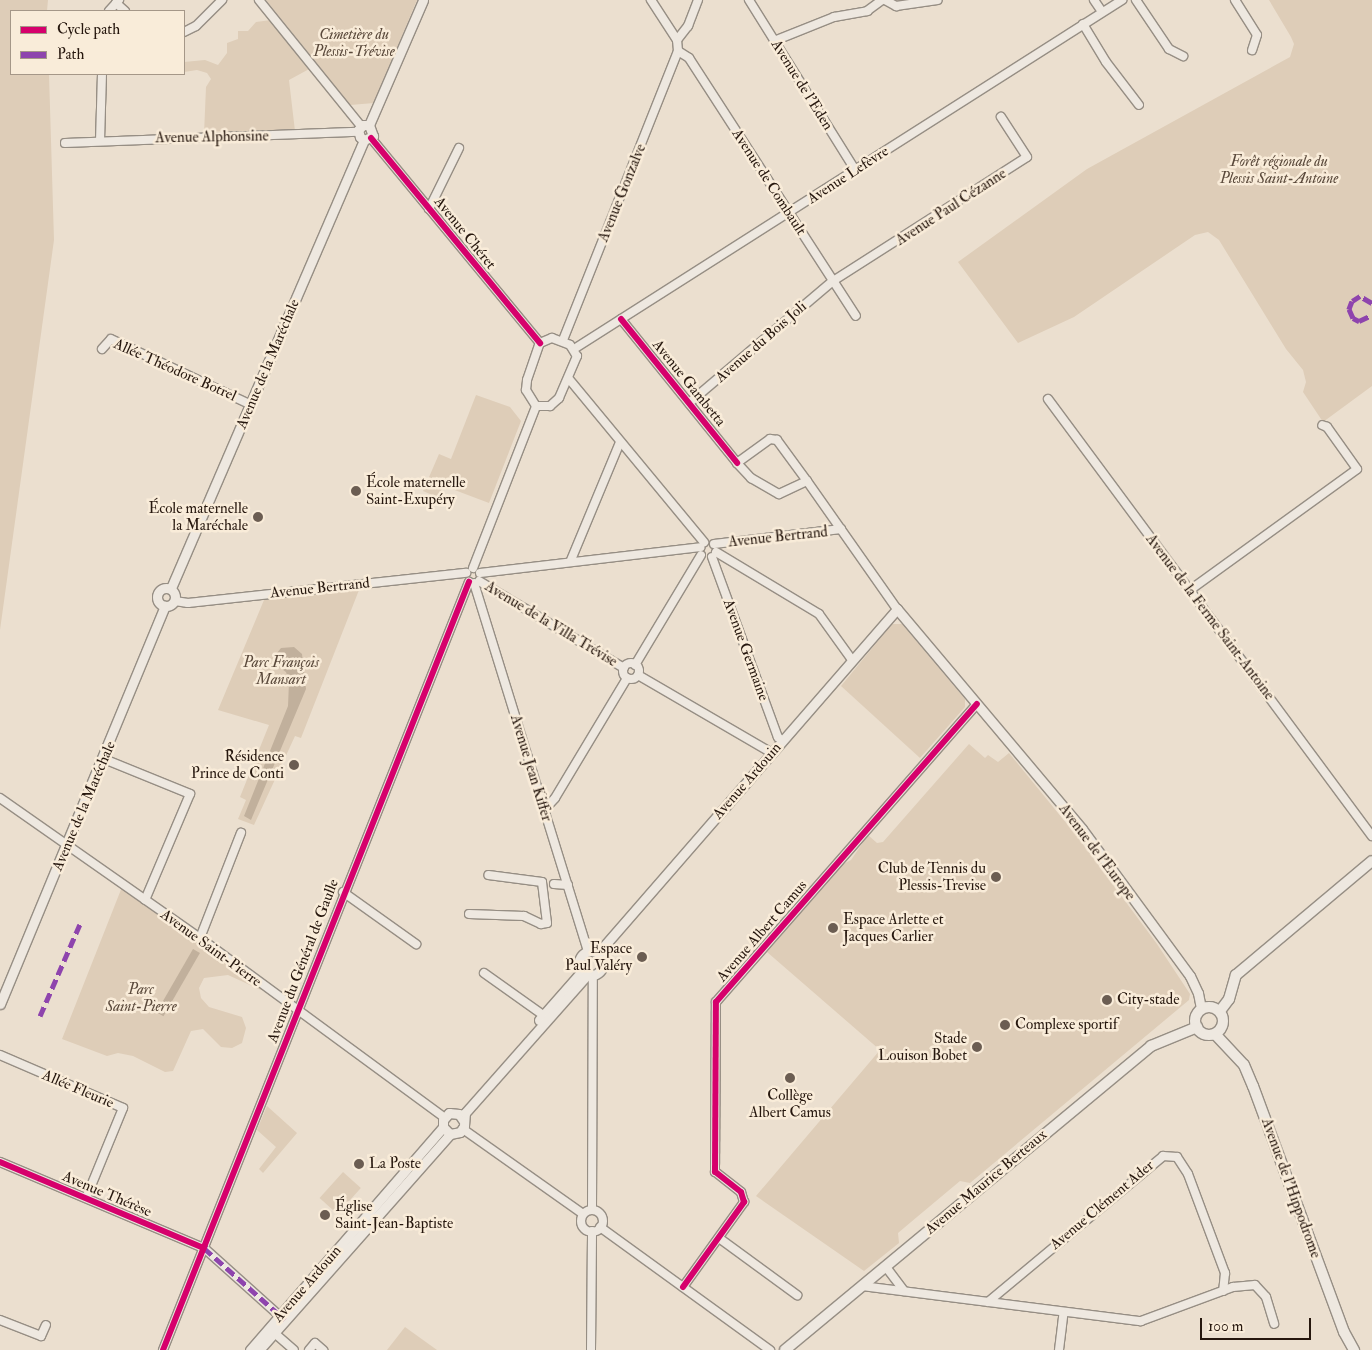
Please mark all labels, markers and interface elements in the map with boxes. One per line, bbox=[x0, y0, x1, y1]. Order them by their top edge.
legend bbox=[10, 10, 185, 75]
text: Cycle path bbox=[57, 20, 120, 39]
park label: Cimetière du Plessis-Trévise bbox=[313, 25, 395, 60]
street label: Avenue de l'Eden bbox=[767, 36, 837, 134]
text: Path bbox=[57, 45, 84, 64]
street label: Avenue de Combault bbox=[728, 125, 810, 239]
street label: Avenue Alphonsine bbox=[155, 127, 269, 147]
street label: Avenue Gonzalve bbox=[594, 141, 650, 245]
street label: Avenue Lefèvre bbox=[804, 142, 892, 208]
park label: Forêt régionale du Plessis Saint-Antoine bbox=[1220, 152, 1338, 187]
street label: Avenue Paul Cézanne bbox=[892, 164, 1010, 250]
street label: Avenue Chéret bbox=[430, 193, 500, 273]
street label: Avenue de la Maréchale bbox=[233, 296, 303, 432]
street label: Avenue du Bois Joli bbox=[712, 297, 810, 387]
street label: Allée Théodore Botrel bbox=[111, 335, 239, 405]
street label: Avenue Gambetta bbox=[649, 336, 729, 430]
place label: École maternelle Saint-Exupéry bbox=[366, 473, 466, 508]
marker: École maternelle Saint-Exupéry bbox=[350, 485, 362, 497]
place label: École maternelle la Maréchale bbox=[148, 499, 248, 534]
marker: École maternelle la Maréchale bbox=[252, 511, 264, 523]
street label: Avenue Bertrand bbox=[727, 523, 829, 551]
street label: Avenue de la Ferme Saint-Antoine bbox=[1142, 531, 1278, 703]
street label: Avenue Bertrand bbox=[269, 574, 371, 602]
street label: Avenue de la Villa Trévise bbox=[482, 577, 620, 671]
street label: Avenue Germaine bbox=[719, 597, 773, 703]
park label: Parc François Mansart bbox=[243, 653, 319, 688]
street label: Avenue Jean Kiffer bbox=[506, 712, 556, 824]
street label: Avenue de la Maréchale bbox=[49, 738, 119, 874]
street label: Avenue Ardouin bbox=[709, 739, 785, 823]
place label: Résidence Prince de Conti bbox=[191, 747, 284, 782]
marker: Résidence Prince de Conti bbox=[288, 759, 300, 771]
street label: Avenue de l'Europe bbox=[1055, 800, 1139, 904]
place label: Club de Tennis du Plessis-Trevise bbox=[878, 859, 986, 894]
marker: Club de Tennis du Plessis-Trevise bbox=[990, 871, 1002, 883]
street label: Avenue du Général de Gaulle bbox=[263, 877, 343, 1045]
street label: Avenue Albert Camus bbox=[713, 877, 811, 985]
street label: Avenue Saint-Pierre bbox=[157, 905, 265, 991]
place label: Espace Arlette et Jacques Carlier bbox=[843, 910, 944, 945]
marker: Espace Arlette et Jacques Carlier bbox=[827, 922, 839, 934]
place label: Espace Paul Valéry bbox=[565, 939, 632, 974]
marker: Espace Paul Valéry bbox=[636, 951, 648, 963]
park label: Parc Saint-Pierre bbox=[105, 980, 177, 1015]
place label: City-stade bbox=[1117, 991, 1179, 1009]
marker: City-stade bbox=[1101, 994, 1113, 1006]
place label: Complexe sportif bbox=[1015, 1016, 1118, 1034]
marker: Complexe sportif bbox=[999, 1019, 1011, 1031]
place label: Stade Louison Bobet bbox=[878, 1029, 967, 1064]
marker: Stade Louison Bobet bbox=[971, 1041, 983, 1053]
street label: Allée Fleurie bbox=[40, 1066, 116, 1112]
marker: Collège Albert Camus bbox=[784, 1072, 796, 1084]
place label: Collège Albert Camus bbox=[749, 1086, 831, 1121]
street label: Avenue de l'Hippodrome bbox=[1257, 1116, 1325, 1260]
street label: Avenue Maurice Berteaux bbox=[921, 1126, 1051, 1238]
place label: La Poste bbox=[369, 1155, 421, 1173]
street label: Avenue Clément Ader bbox=[1046, 1156, 1158, 1254]
marker: La Poste bbox=[353, 1158, 365, 1170]
street label: Avenue Thérèse bbox=[60, 1167, 154, 1221]
place label: Église Saint-Jean-Baptiste bbox=[335, 1197, 453, 1232]
marker: Église Saint-Jean-Baptiste bbox=[319, 1209, 331, 1221]
street label: Avenue Ardouin bbox=[269, 1242, 345, 1326]
scale bar bbox=[1202, 1308, 1313, 1340]
text: 100 m bbox=[1208, 1317, 1243, 1336]

